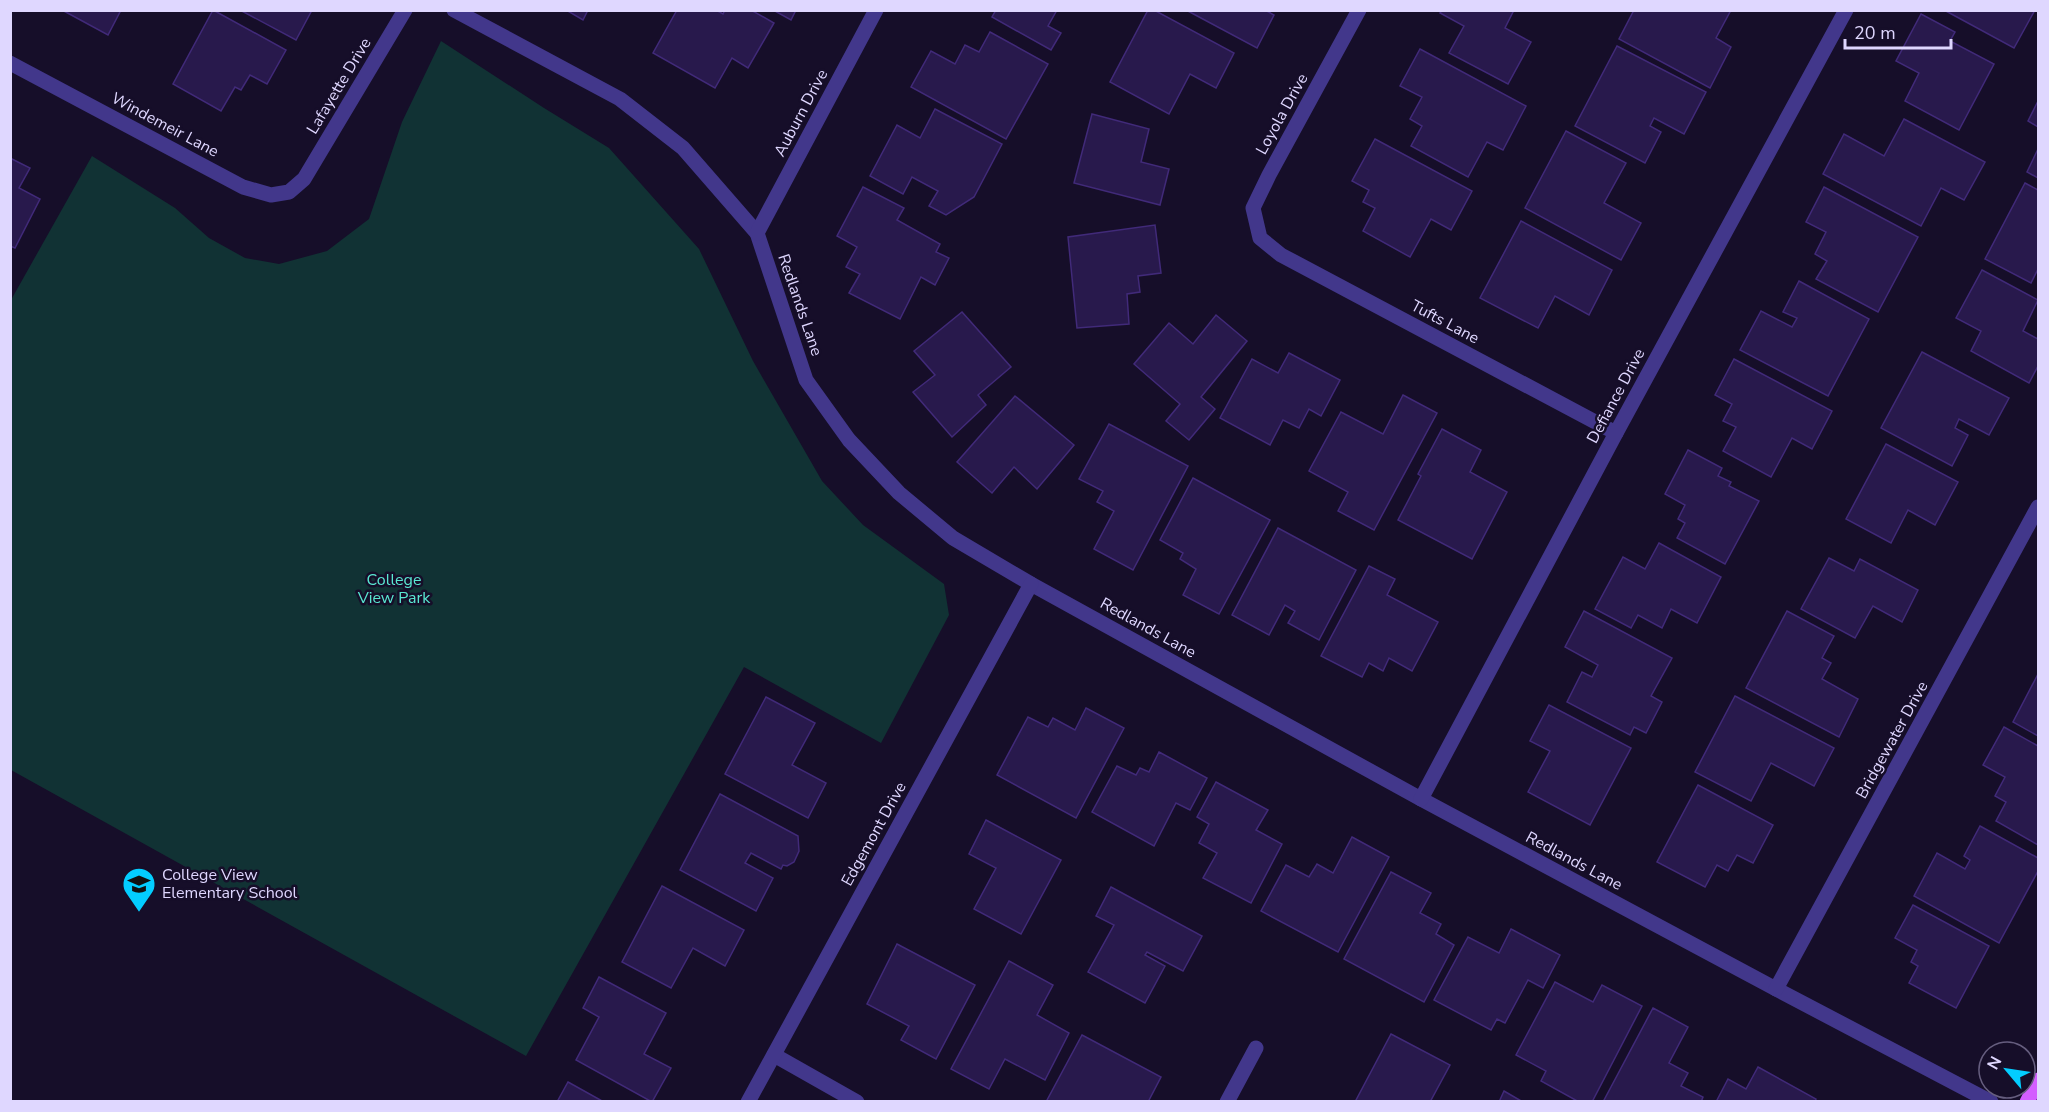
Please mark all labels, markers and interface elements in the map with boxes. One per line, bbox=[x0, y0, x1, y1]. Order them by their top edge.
scale bar bbox=[1845, 12, 1952, 50]
text: 20 m bbox=[1854, 21, 1896, 45]
street label: Lafayette Drive bbox=[302, 34, 376, 138]
street label: Auburn Drive bbox=[769, 66, 833, 160]
street label: Loyola Drive bbox=[1251, 69, 1313, 159]
street label: Windemeir Lane bbox=[107, 87, 223, 163]
street label: Redlands Lane bbox=[772, 251, 828, 359]
street label: Tufts Lane bbox=[1407, 295, 1483, 349]
street label: Defiance Drive bbox=[1582, 345, 1650, 447]
park label: College View Park bbox=[357, 569, 431, 609]
street label: Redlands Lane bbox=[1096, 593, 1200, 663]
street label: Bridgewater Drive bbox=[1851, 677, 1933, 803]
street label: Edgemont Drive bbox=[836, 778, 912, 890]
street label: Redlands Lane bbox=[1522, 826, 1626, 896]
place label: College View Elementary School bbox=[162, 864, 298, 904]
school or university icon: College View Elementary School bbox=[121, 866, 157, 913]
north arrow bbox=[1977, 1040, 2037, 1100]
text: N bbox=[1982, 1053, 2007, 1074]

